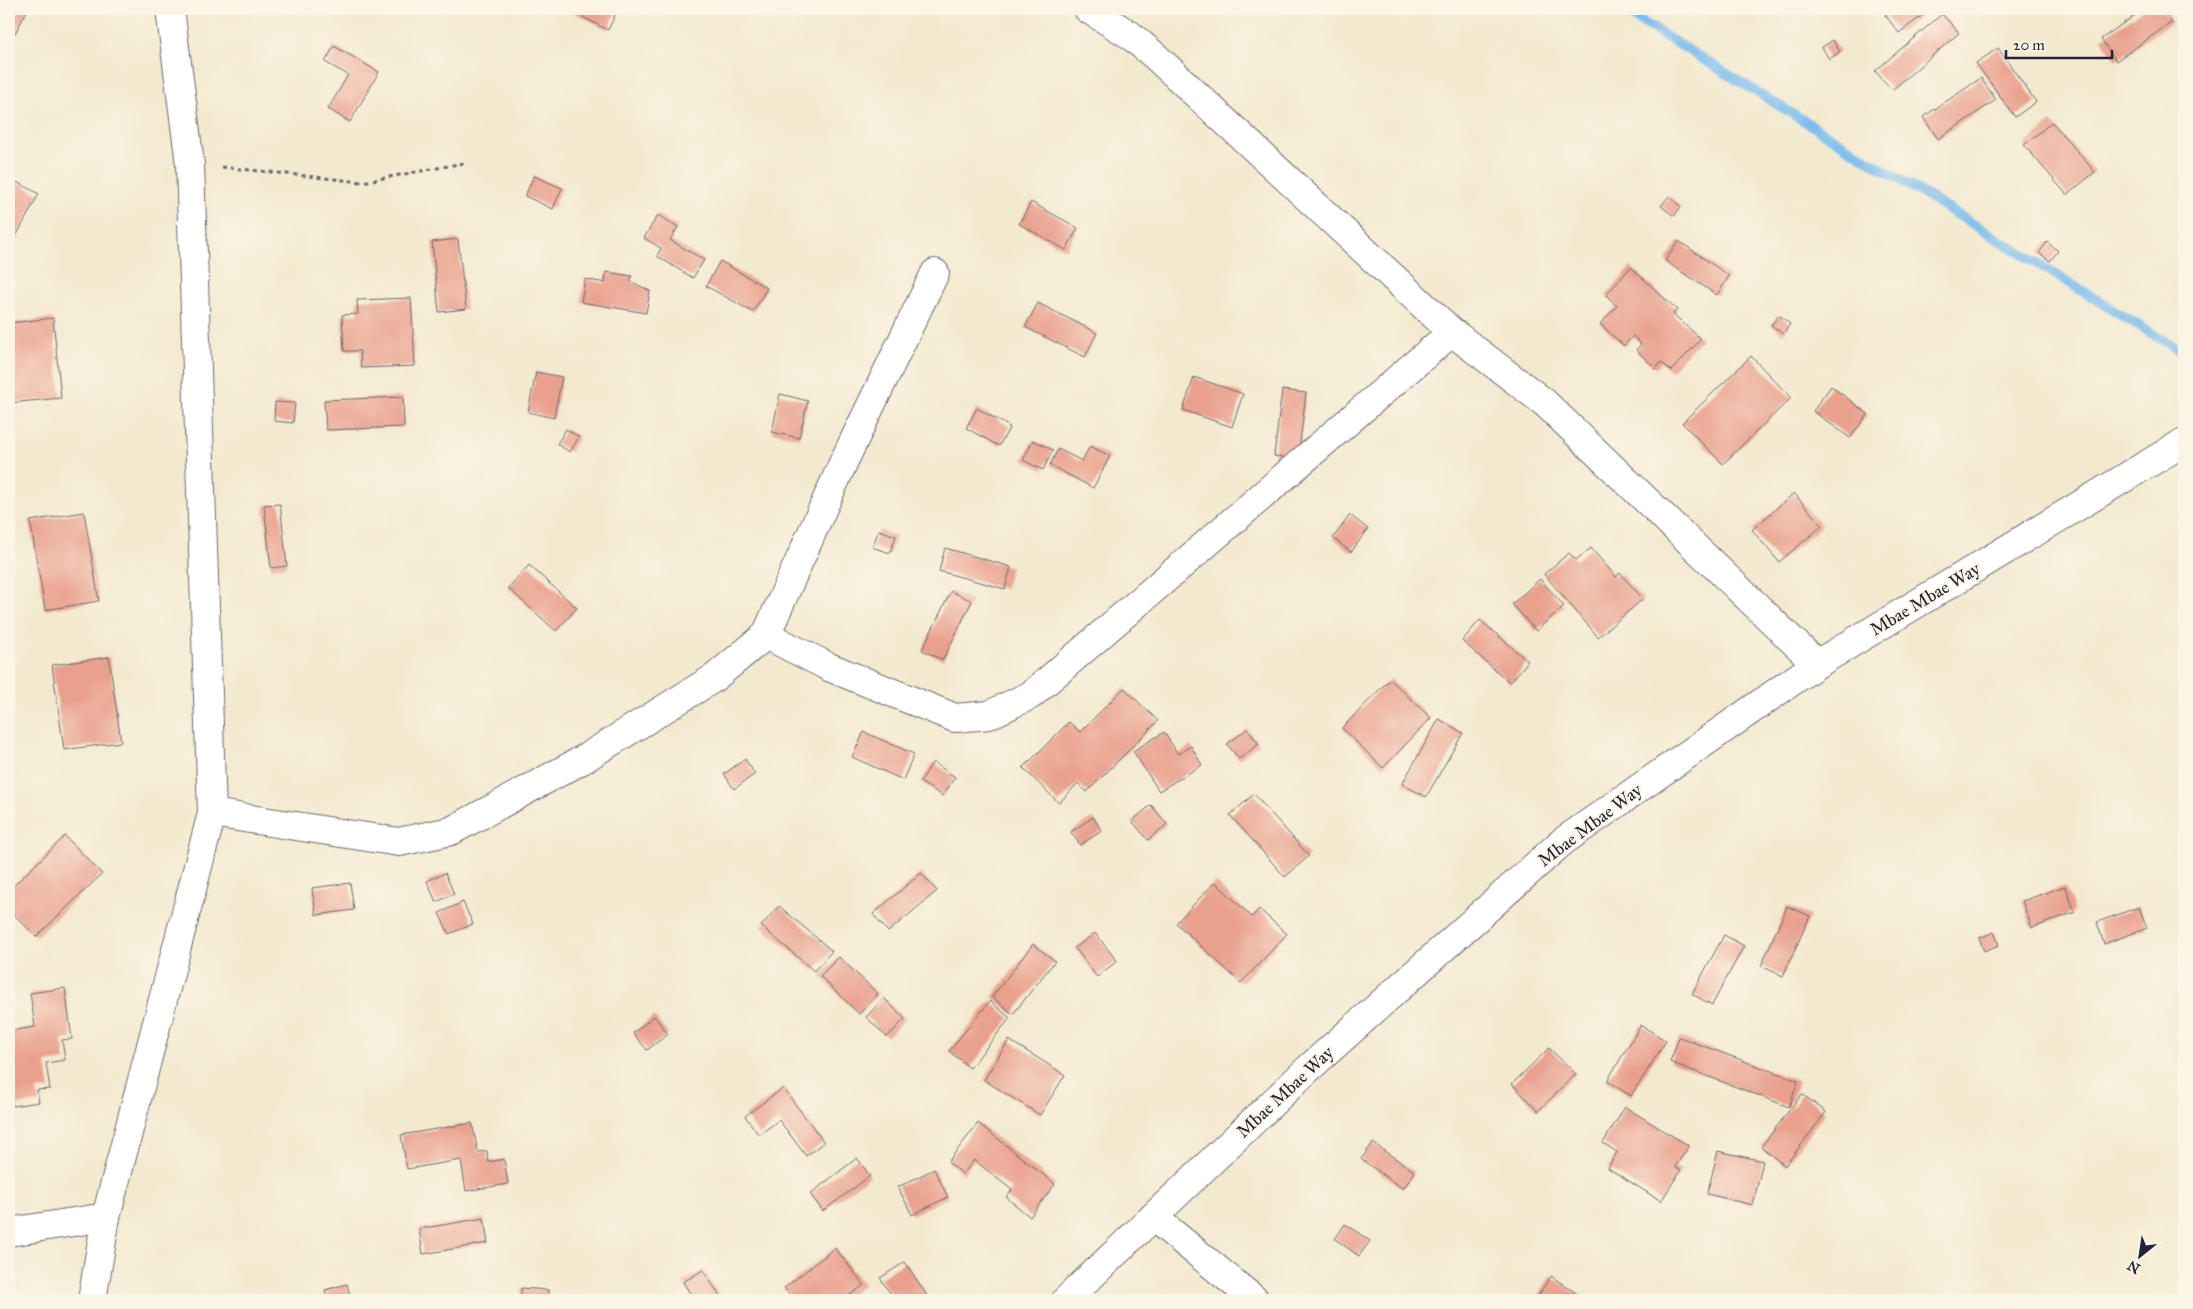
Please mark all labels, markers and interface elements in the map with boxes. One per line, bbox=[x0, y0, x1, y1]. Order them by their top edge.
scale bar bbox=[2006, 28, 2112, 60]
text: 20 m bbox=[2013, 36, 2045, 54]
street label: Mbae Mbae Way bbox=[1866, 557, 1985, 641]
street label: Mbae Mbae Way bbox=[1534, 778, 1647, 871]
street label: Mbae Mbae Way bbox=[1232, 1041, 1338, 1143]
north arrow bbox=[2116, 1232, 2166, 1282]
text: N bbox=[2124, 1256, 2143, 1277]

